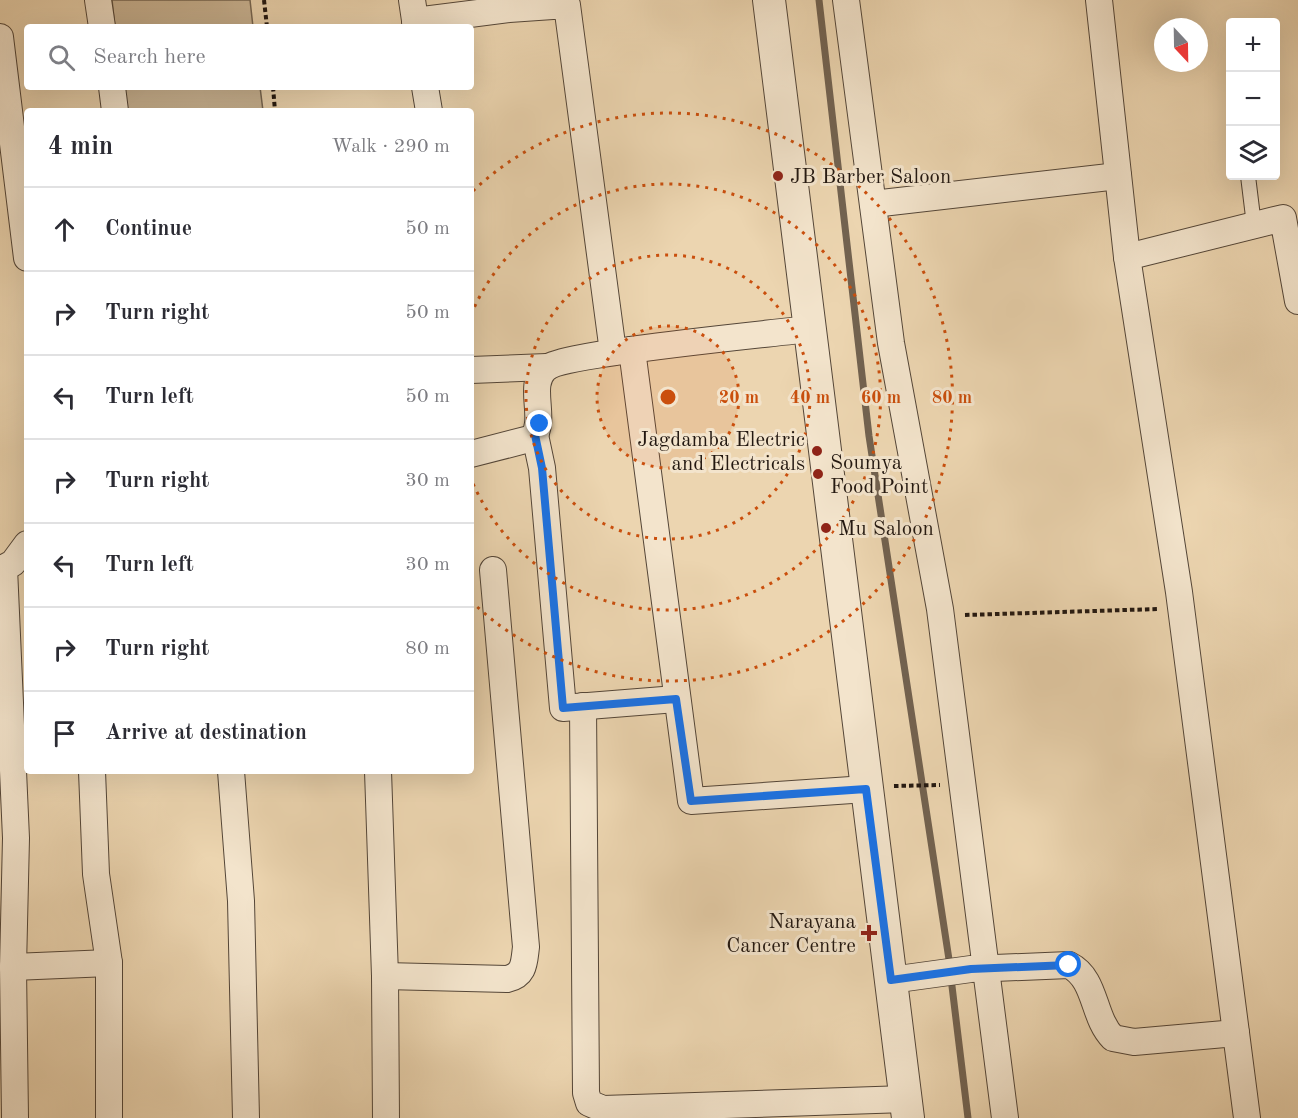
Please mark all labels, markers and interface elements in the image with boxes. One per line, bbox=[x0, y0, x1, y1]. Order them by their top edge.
north arrow bbox=[1154, 18, 1208, 72]
map controls bbox=[1226, 18, 1280, 180]
button: + bbox=[1226, 18, 1280, 72]
search box bbox=[24, 24, 474, 90]
icon: search bbox=[45, 41, 78, 74]
text: Search here bbox=[93, 46, 206, 68]
button: − bbox=[1226, 72, 1280, 126]
button: layers bbox=[1226, 126, 1280, 180]
text: 4 min bbox=[48, 134, 113, 160]
text: Walk · 290 m bbox=[331, 137, 450, 157]
place label: JB Barber Saloon bbox=[790, 167, 951, 188]
marker: JB Barber Saloon bbox=[771, 169, 785, 183]
icon: ahead bbox=[48, 213, 81, 246]
text: Continue bbox=[105, 218, 192, 240]
text: 50 m bbox=[405, 219, 450, 239]
icon: right bbox=[48, 297, 81, 330]
text: Turn right bbox=[105, 302, 209, 324]
text: 50 m bbox=[405, 303, 450, 323]
icon: left bbox=[48, 381, 81, 414]
text: Turn left bbox=[105, 386, 194, 408]
text: 50 m bbox=[405, 387, 450, 407]
centre of rings bbox=[658, 387, 678, 407]
text: 20 m bbox=[719, 389, 759, 407]
text: 40 m bbox=[790, 389, 830, 407]
text: 60 m bbox=[861, 389, 901, 407]
text: 80 m bbox=[932, 389, 972, 407]
route end bbox=[526, 410, 552, 436]
place label: Jagdamba Electric and Electricals bbox=[637, 430, 805, 475]
marker: Jagdamba Electric and Electricals bbox=[810, 444, 824, 458]
place label: Soumya Food Point bbox=[830, 453, 928, 498]
icon: right bbox=[48, 465, 81, 498]
marker: Soumya Food Point bbox=[811, 467, 825, 481]
text: Turn right bbox=[105, 470, 209, 492]
text: 30 m bbox=[405, 471, 450, 491]
place label: Mu Saloon bbox=[838, 519, 934, 540]
marker: Mu Saloon bbox=[819, 521, 833, 535]
icon: left bbox=[48, 549, 81, 582]
text: Turn left bbox=[105, 554, 194, 576]
text: 30 m bbox=[405, 555, 450, 575]
icon: right bbox=[48, 633, 81, 666]
text: Turn right bbox=[105, 638, 209, 660]
text: 80 m bbox=[405, 639, 450, 659]
icon: arrive bbox=[48, 717, 81, 750]
text: Arrive at destination bbox=[105, 722, 307, 744]
place label: Narayana Cancer Centre bbox=[726, 912, 856, 957]
marker: Narayana Cancer Centre bbox=[860, 924, 878, 942]
route start bbox=[1055, 951, 1081, 977]

